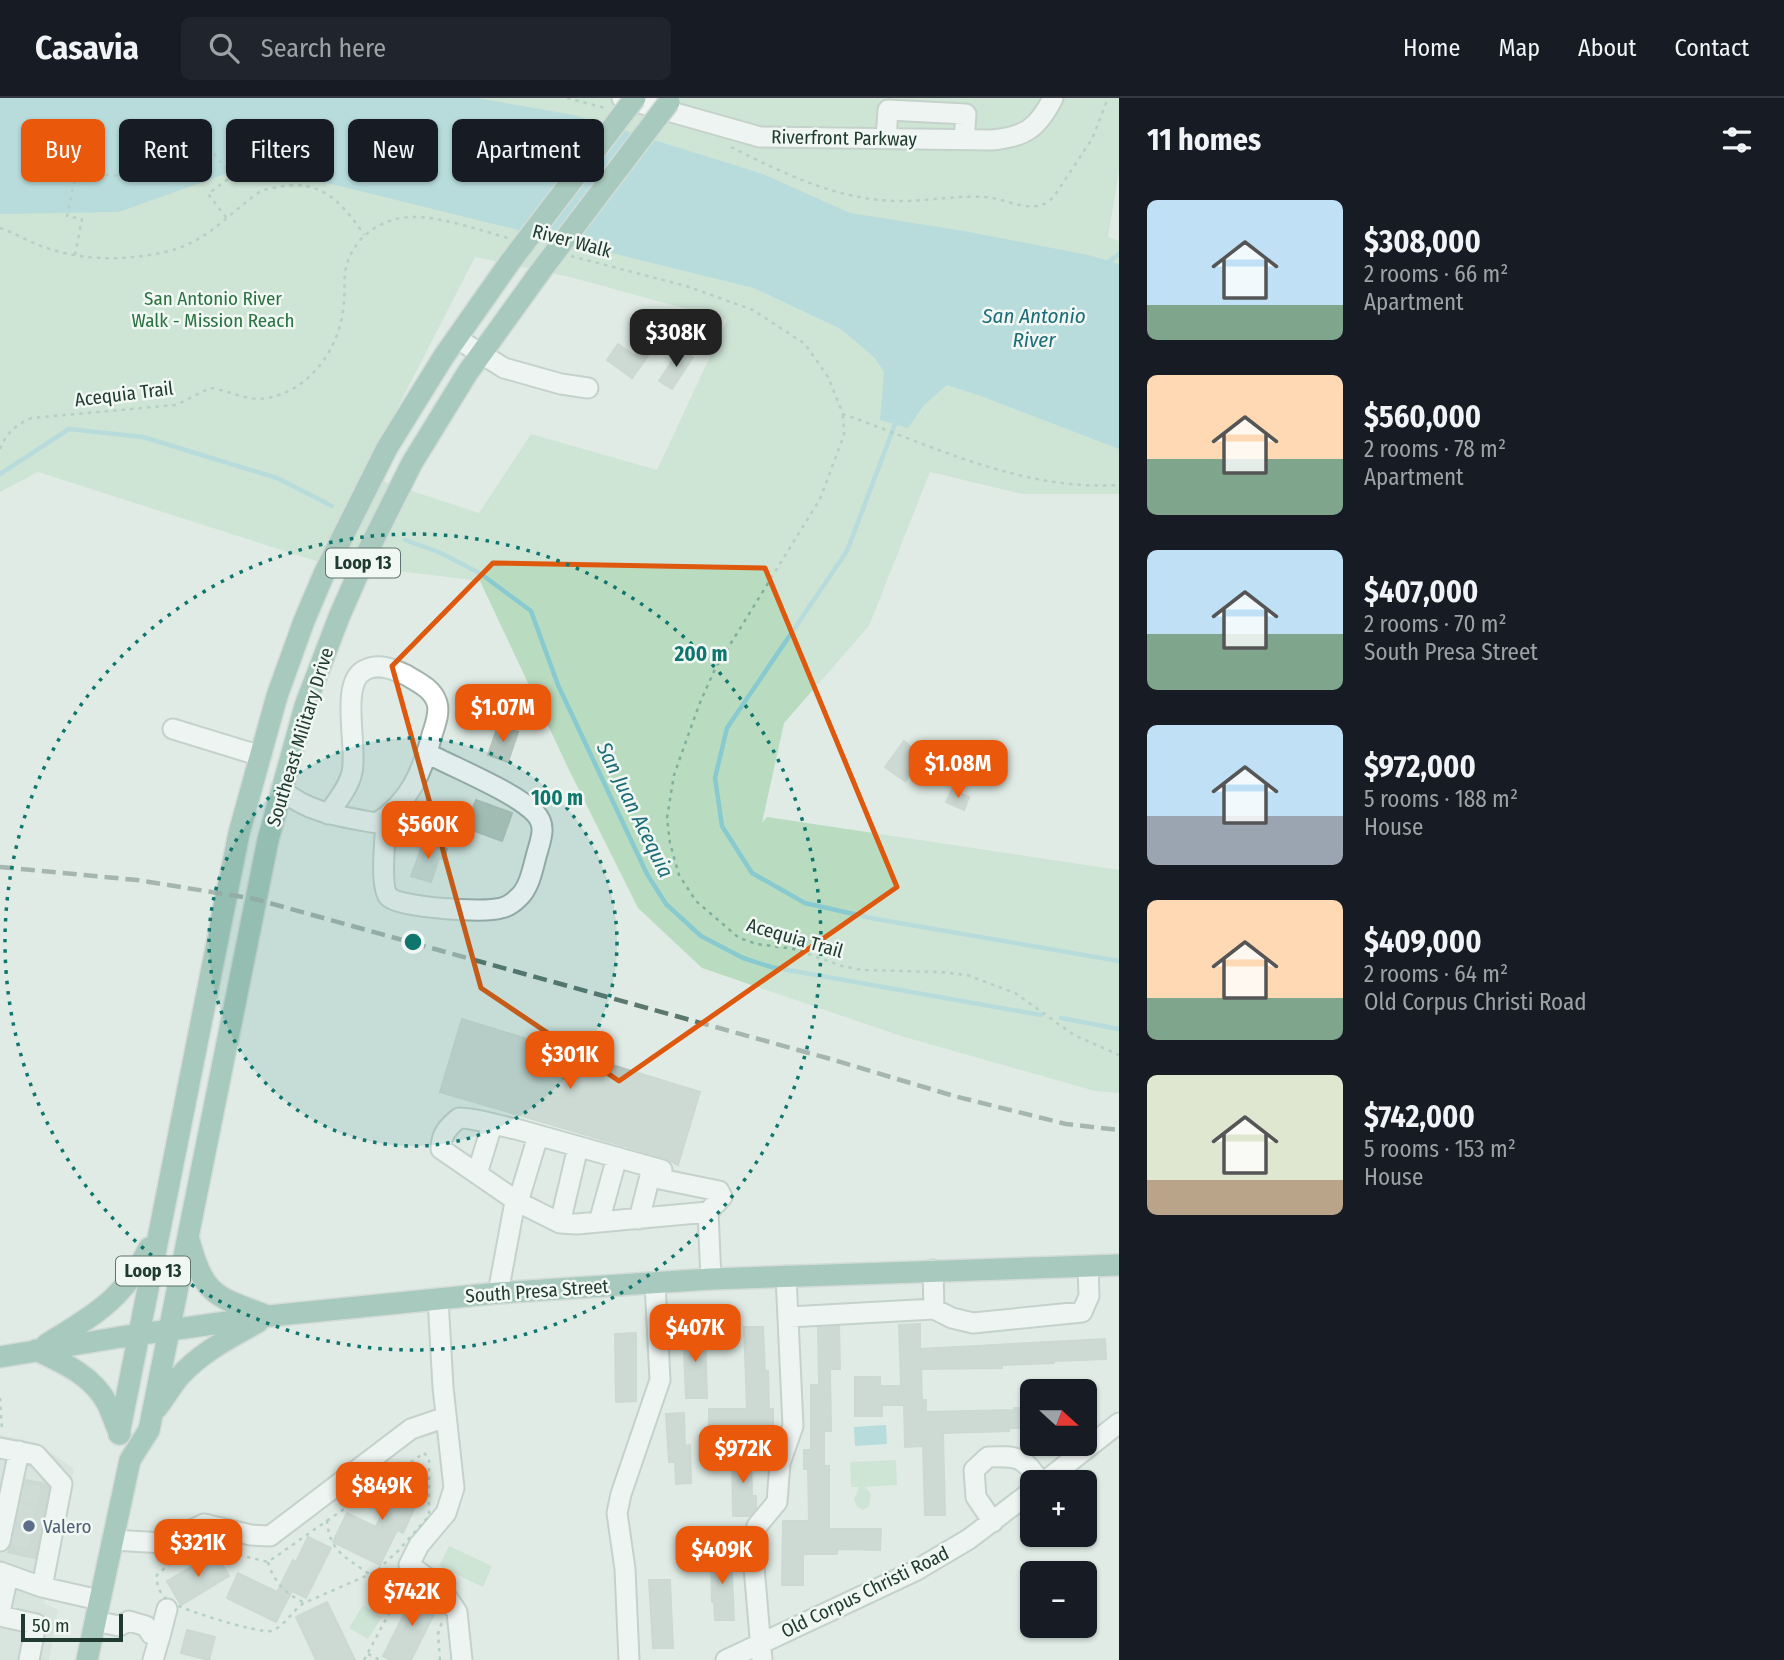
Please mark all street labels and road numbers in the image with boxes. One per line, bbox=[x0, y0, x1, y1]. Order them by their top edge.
street label: Riverfront Parkway bbox=[771, 125, 917, 151]
street label: River Walk bbox=[530, 219, 614, 263]
street label: Acequia Trail bbox=[73, 377, 175, 411]
road number: Loop 13 bbox=[326, 548, 400, 578]
street label: Southeast Military Drive bbox=[262, 645, 338, 829]
street label: Acequia Trail bbox=[744, 913, 846, 963]
road number: Loop 13 bbox=[116, 1256, 190, 1286]
street label: South Presa Street bbox=[465, 1274, 610, 1307]
street label: Old Corpus Christi Road bbox=[777, 1541, 953, 1643]

